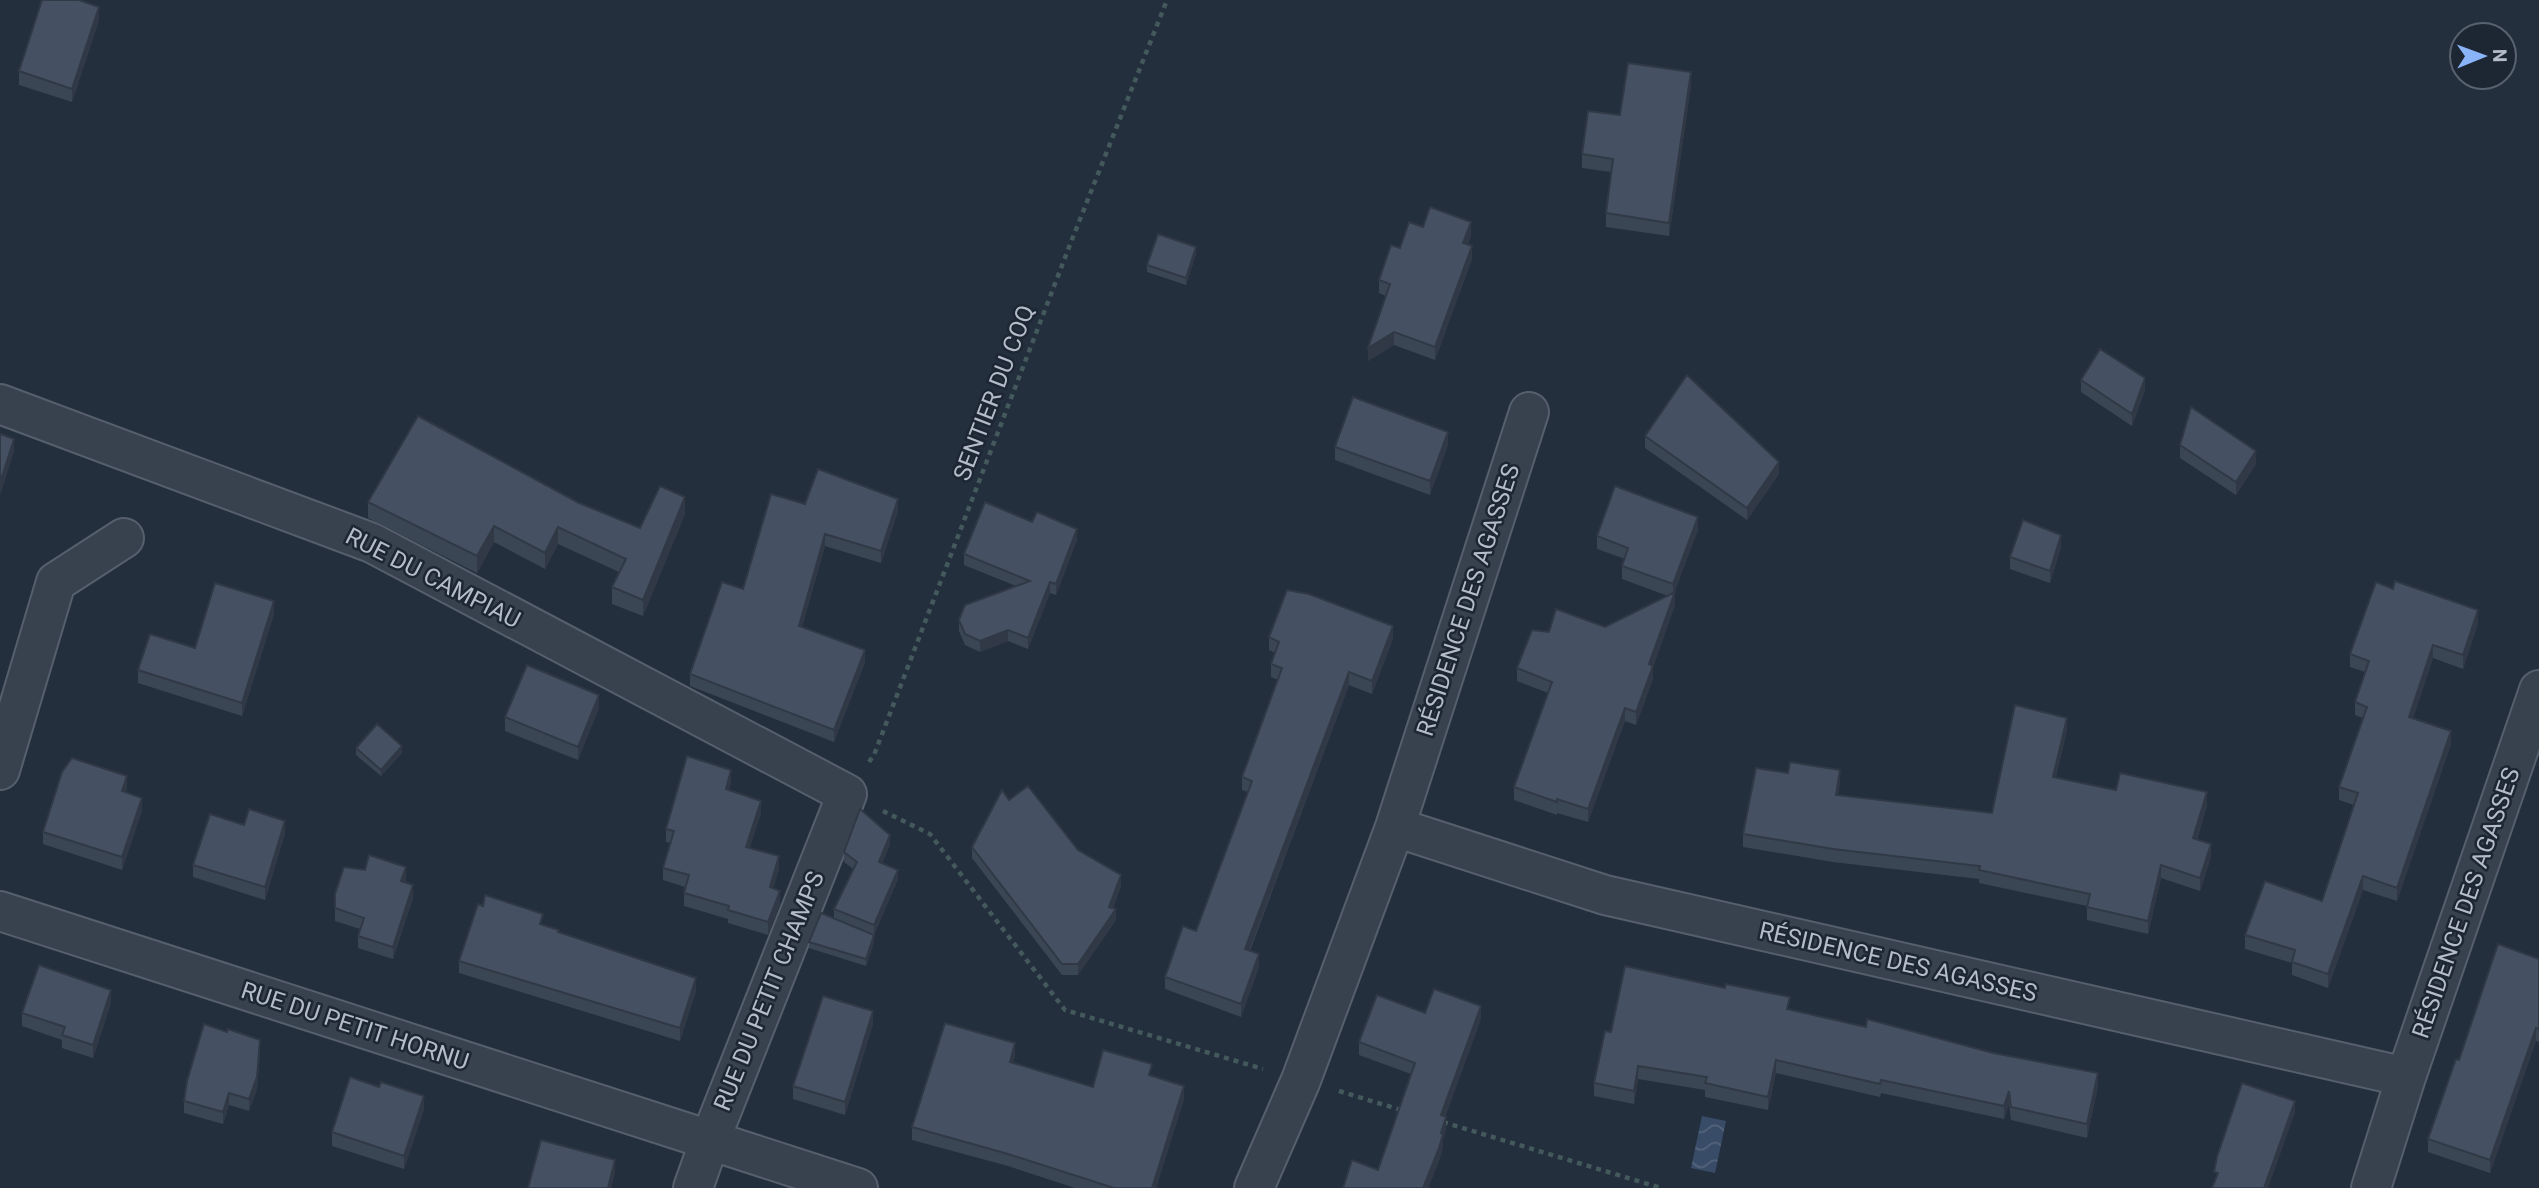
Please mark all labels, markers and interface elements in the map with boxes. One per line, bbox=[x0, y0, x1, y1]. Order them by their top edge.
north arrow bbox=[2448, 21, 2518, 91]
text: N bbox=[2488, 49, 2511, 63]
street label: SENTIER DU COQ bbox=[948, 301, 1040, 485]
street label: RÉSIDENCE DES AGASSES bbox=[1411, 460, 1525, 740]
street label: RUE DU CAMPIAU bbox=[341, 522, 525, 634]
street label: RÉSIDENCE DES AGASSES bbox=[2406, 764, 2526, 1042]
street label: RUE DU PETIT CHAMPS bbox=[708, 867, 830, 1115]
street label: RÉSIDENCE DES AGASSES bbox=[1756, 916, 2040, 1008]
street label: RUE DU PETIT HORNU bbox=[238, 976, 472, 1076]

